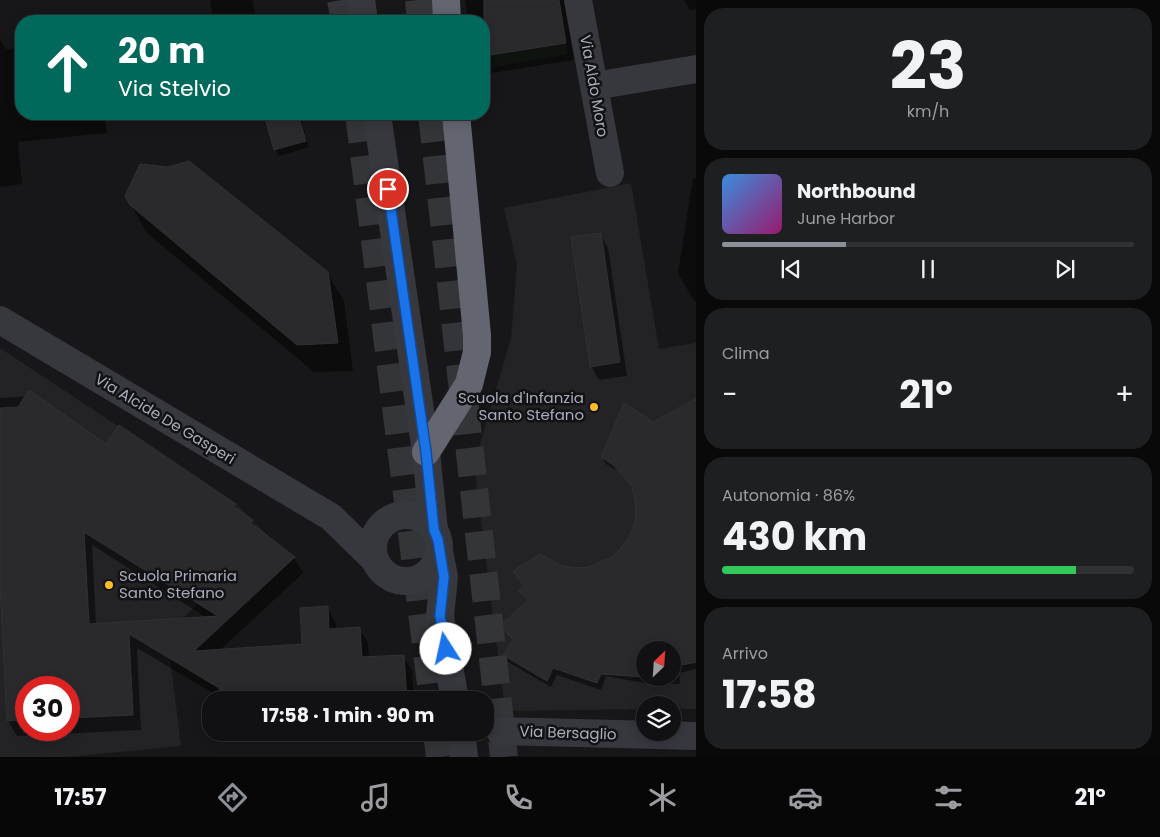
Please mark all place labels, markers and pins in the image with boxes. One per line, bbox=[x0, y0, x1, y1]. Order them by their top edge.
pin bbox=[367, 168, 409, 210]
place label: Scuola d'Infanzia Santo Stefano bbox=[458, 387, 584, 425]
marker: Scuola d'Infanzia Santo Stefano bbox=[588, 401, 600, 413]
place label: Scuola Primaria Santo Stefano bbox=[119, 565, 237, 603]
marker: Scuola Primaria Santo Stefano bbox=[103, 579, 115, 591]

